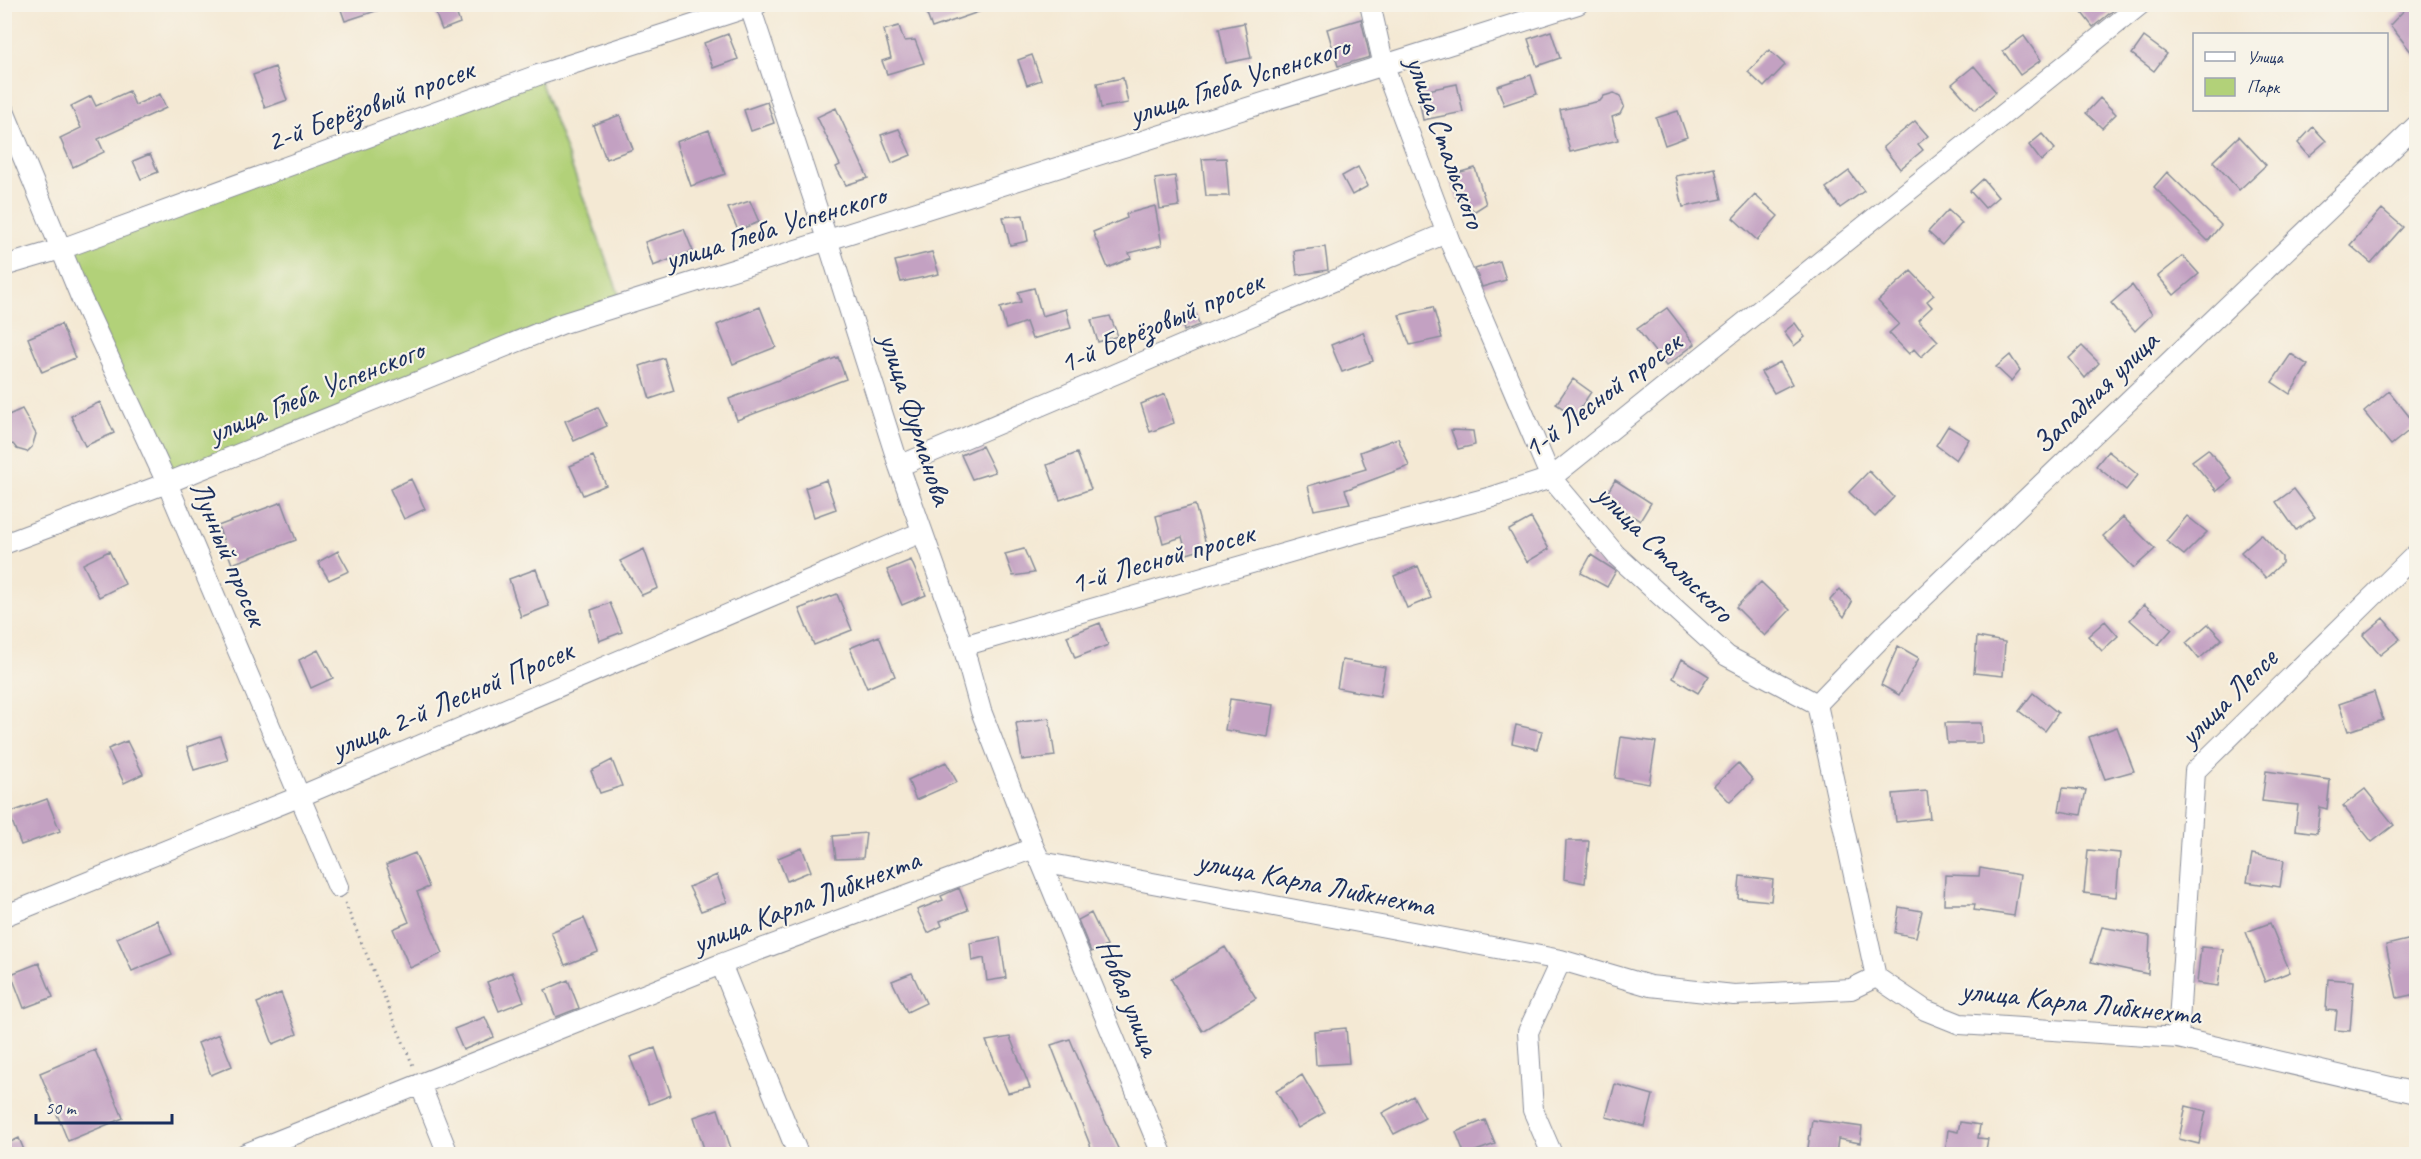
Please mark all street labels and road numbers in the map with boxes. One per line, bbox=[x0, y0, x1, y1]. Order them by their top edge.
street label: улица Глеба Успенского bbox=[1122, 25, 1357, 134]
street label: 2-й Берёзовый просек bbox=[261, 49, 482, 160]
street label: улица Стальского bbox=[1397, 49, 1495, 235]
street label: улица Глеба Успенского bbox=[658, 174, 893, 279]
street label: 1-й Берёзовый просек bbox=[1053, 261, 1271, 382]
street label: 1-й Лесной просек bbox=[1515, 321, 1691, 467]
street label: Западная улица bbox=[2024, 321, 2168, 462]
street label: улица Фурманова bbox=[870, 327, 962, 511]
street label: улица Глеба Успенского bbox=[201, 329, 432, 452]
street label: улица Стальского bbox=[1586, 474, 1743, 631]
street label: Лунный просек bbox=[181, 475, 278, 634]
street label: 1-й Лесной просек bbox=[1066, 513, 1261, 602]
street label: улица 2-й Лесной Просек bbox=[323, 630, 581, 768]
street label: улица Лепсе bbox=[2169, 638, 2287, 756]
street label: улица Карла Либкнехта bbox=[685, 839, 927, 963]
street label: улица Карла Либкнехта bbox=[1192, 841, 1440, 925]
street label: Новая улица bbox=[1088, 933, 1171, 1063]
street label: улица Карла Либкнехта bbox=[1957, 970, 2205, 1034]

